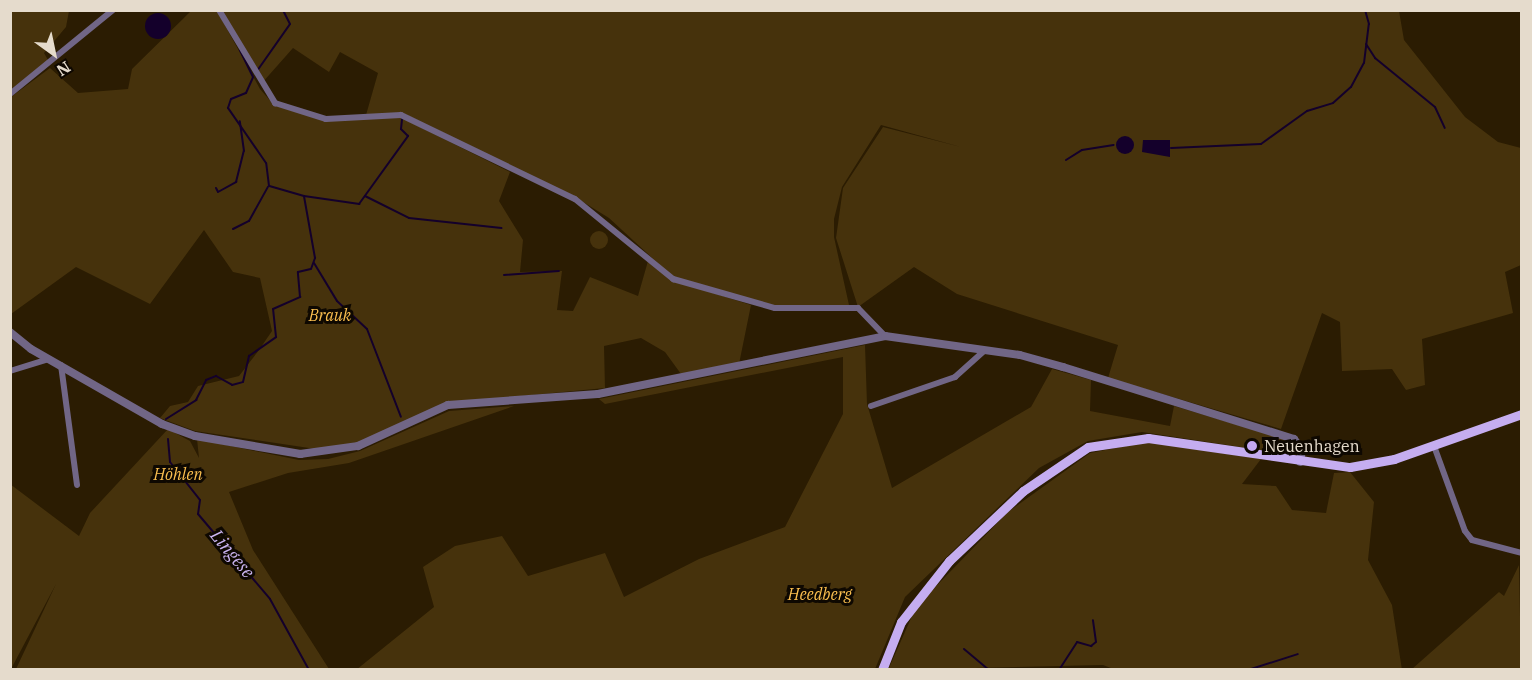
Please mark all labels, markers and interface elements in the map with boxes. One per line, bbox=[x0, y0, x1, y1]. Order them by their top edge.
north arrow bbox=[24, 24, 84, 84]
text: N bbox=[53, 57, 75, 81]
park label: Brauk bbox=[309, 305, 351, 325]
place label: Neuenhagen bbox=[1264, 436, 1360, 456]
marker: Neuenhagen bbox=[1245, 439, 1259, 453]
park label: Höhlen bbox=[153, 464, 203, 484]
water label: Lingese bbox=[206, 525, 258, 583]
park label: Heedberg bbox=[788, 584, 852, 604]

